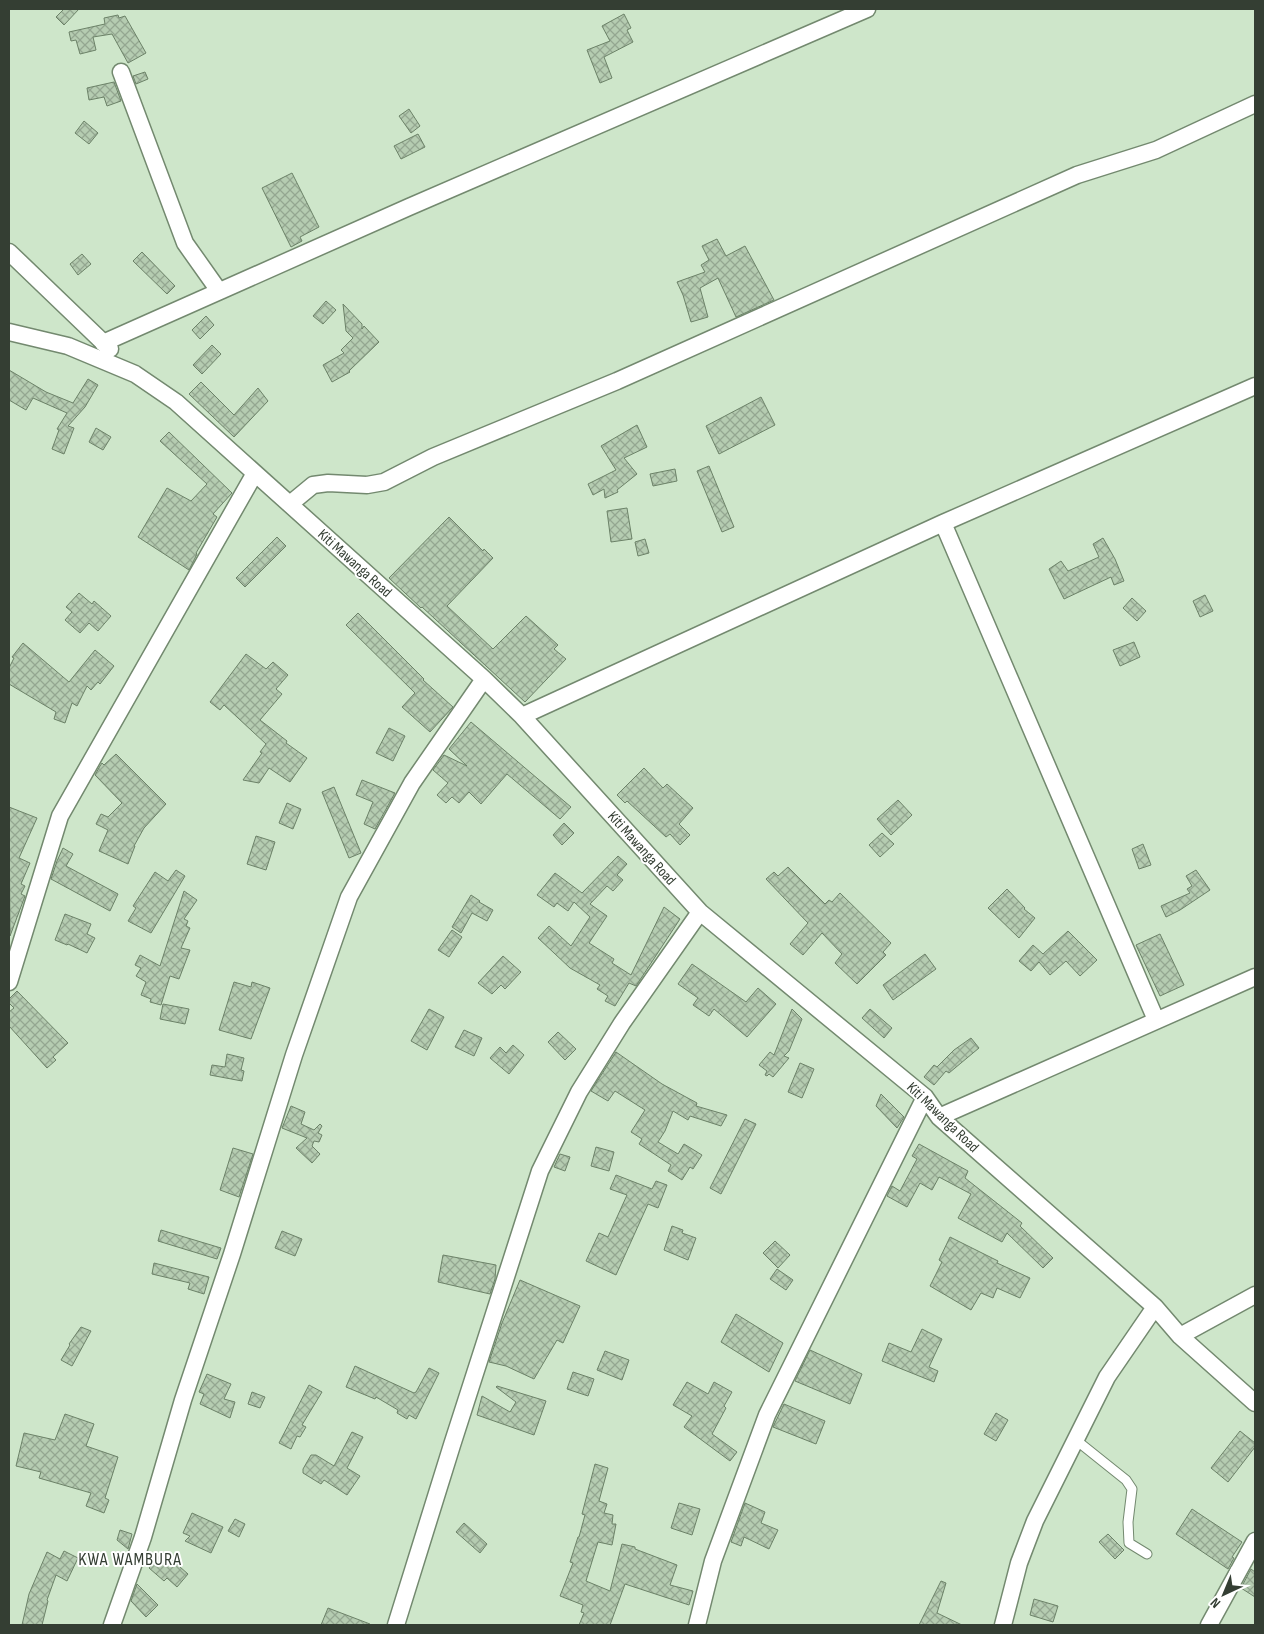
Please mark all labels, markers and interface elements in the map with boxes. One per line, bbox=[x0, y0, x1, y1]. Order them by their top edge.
street label: Kiti Mawanga Road bbox=[314, 525, 396, 602]
street label: Kiti Mawanga Road bbox=[603, 807, 680, 889]
street label: Kiti Mawanga Road bbox=[902, 1078, 983, 1157]
district label: KWA WAMBURA bbox=[78, 1549, 182, 1570]
north arrow bbox=[1199, 1569, 1249, 1619]
text: N bbox=[1207, 1594, 1224, 1612]

